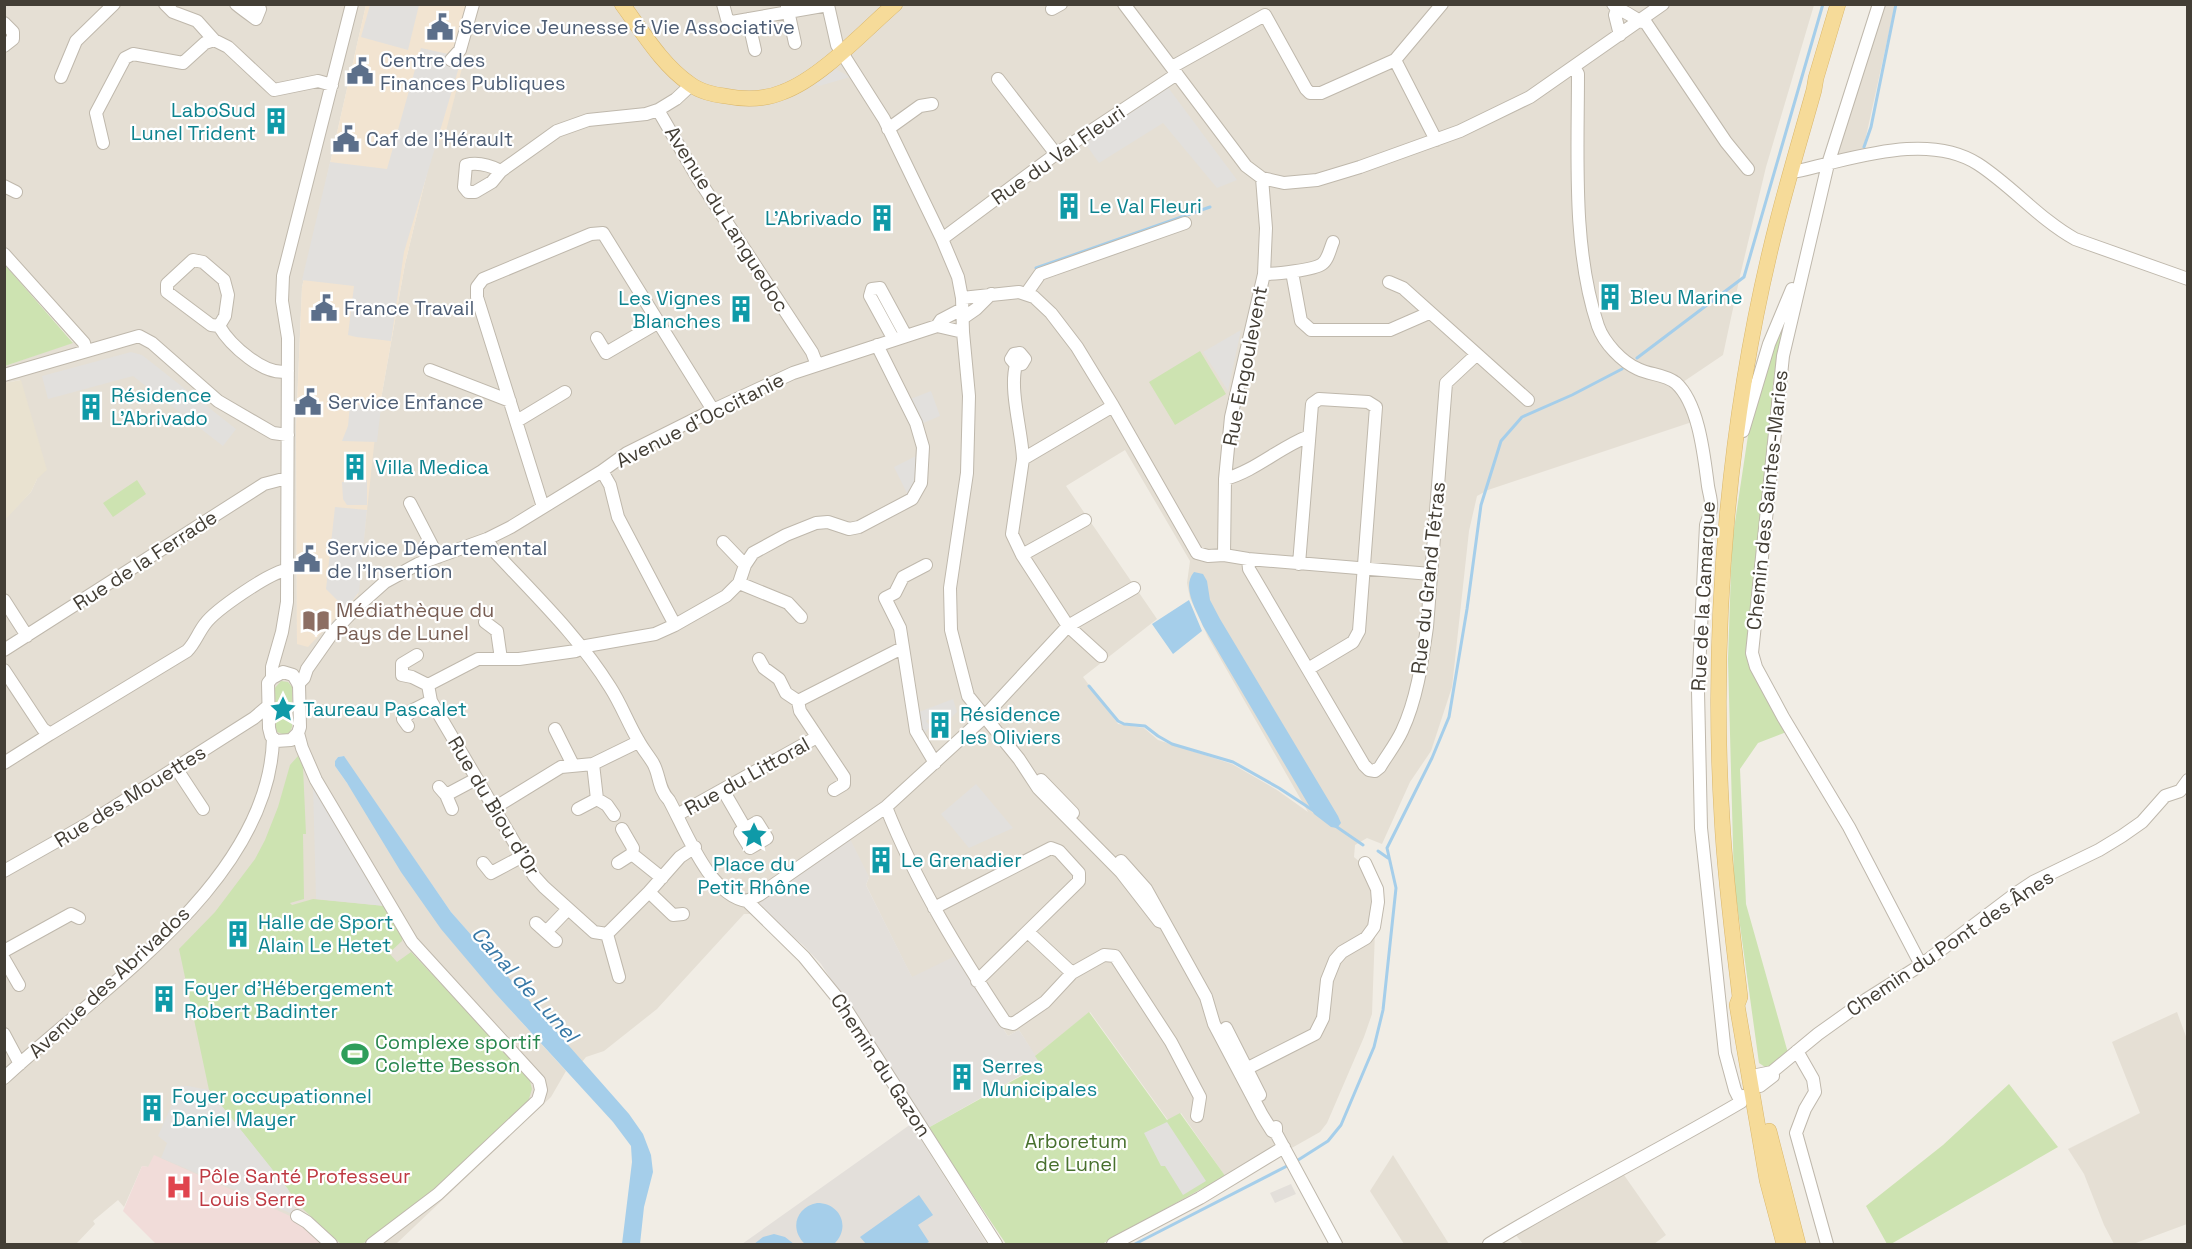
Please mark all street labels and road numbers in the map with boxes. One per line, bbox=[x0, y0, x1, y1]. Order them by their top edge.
street label: Rue du Val Fleuri bbox=[986, 99, 1130, 211]
street label: Avenue du Languedoc bbox=[659, 121, 795, 317]
street label: Rue Engoulevent bbox=[1217, 284, 1273, 448]
street label: Avenue d'Occitanie bbox=[612, 366, 788, 474]
street label: Chemin des Saintes-Maries bbox=[1740, 369, 1794, 631]
street label: Rue du Grand Tétras bbox=[1405, 481, 1451, 675]
street label: Rue de la Camargue bbox=[1685, 500, 1721, 692]
street label: Rue de la Ferrade bbox=[68, 504, 222, 616]
street label: Rue du Biou d'Or bbox=[442, 731, 546, 881]
street label: Rue du Littoral bbox=[680, 731, 814, 821]
street label: Rue des Mouettes bbox=[49, 739, 211, 853]
street label: Chemin du Pont des Ânes bbox=[1841, 864, 2059, 1022]
street label: Avenue des Abrivados bbox=[23, 900, 195, 1064]
street label: Chemin du Gazon bbox=[825, 988, 937, 1142]

